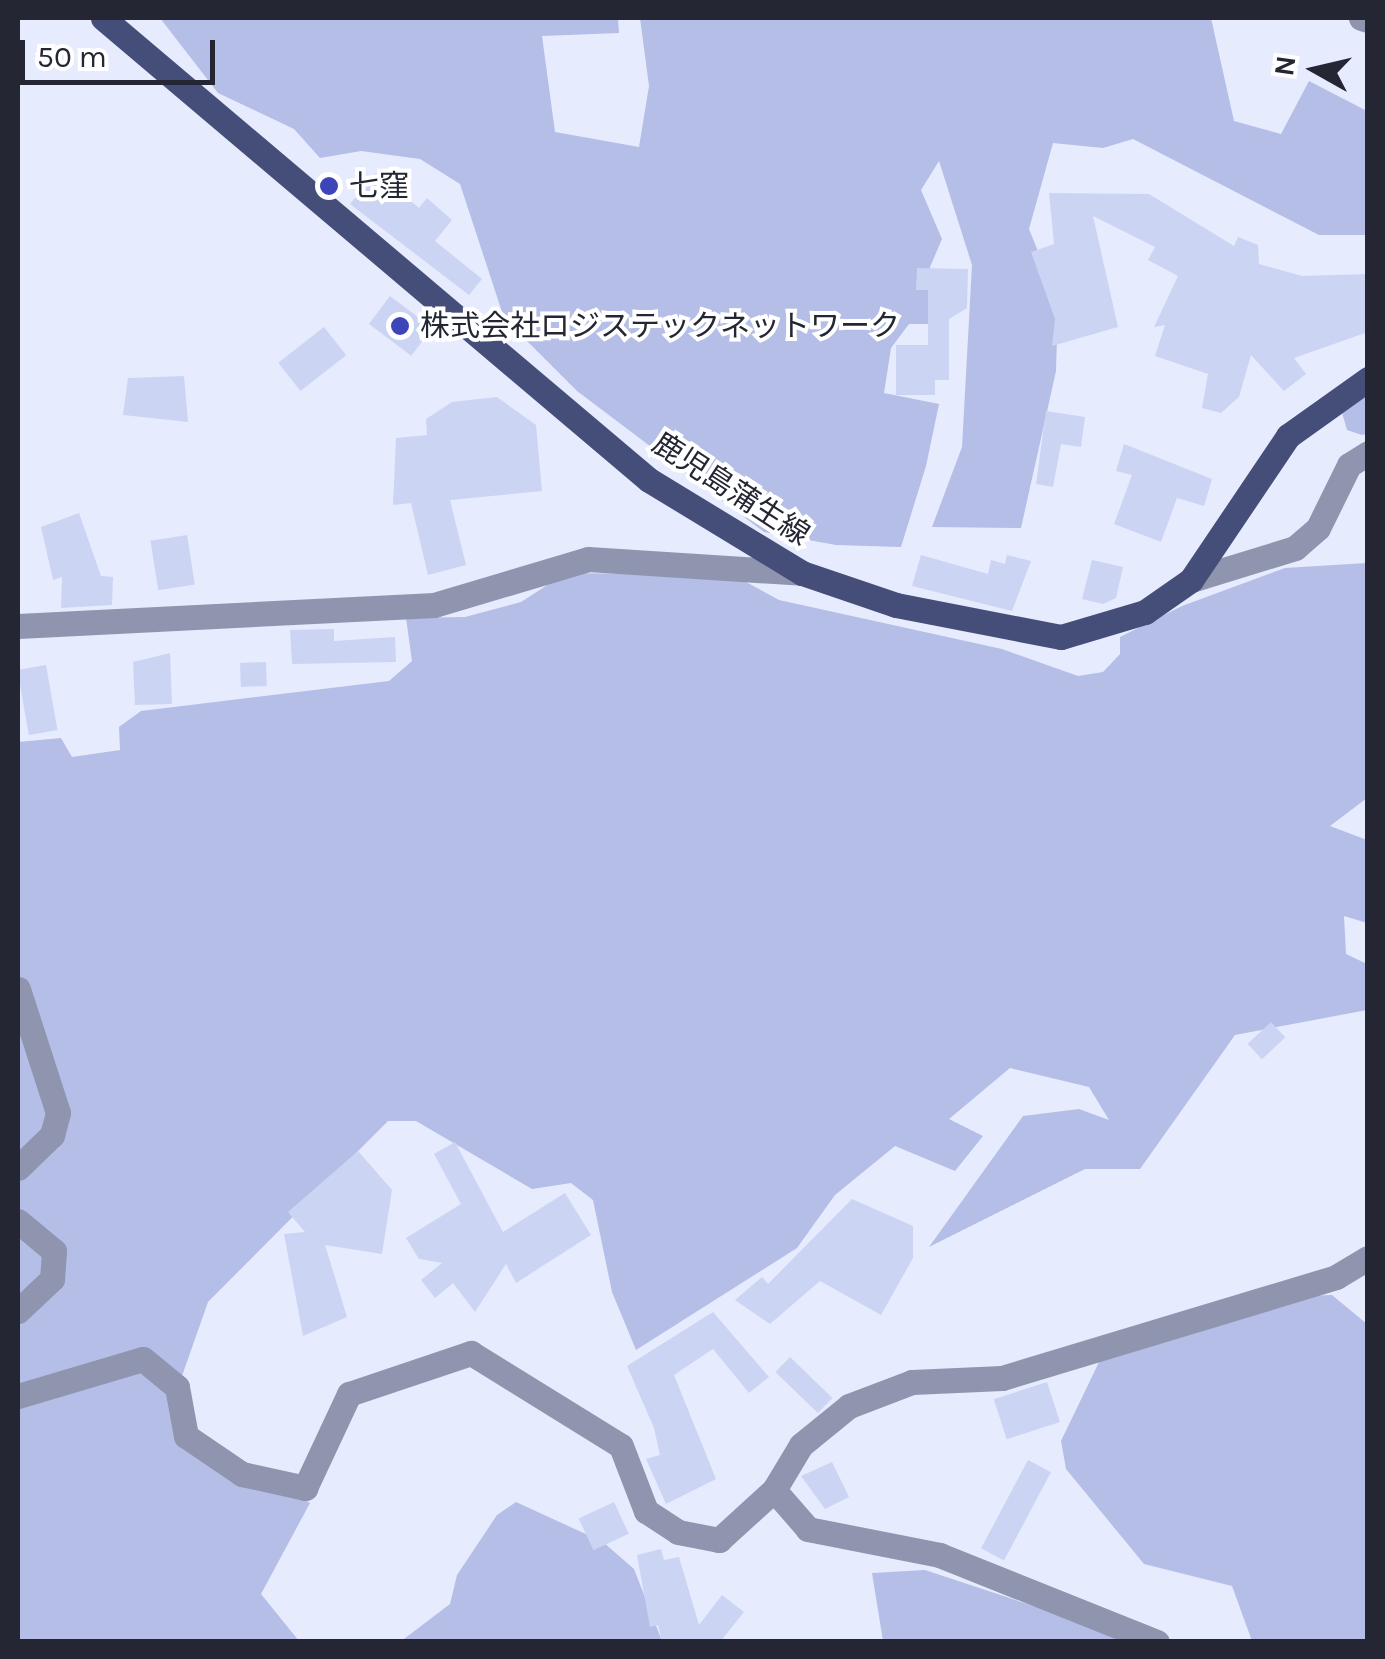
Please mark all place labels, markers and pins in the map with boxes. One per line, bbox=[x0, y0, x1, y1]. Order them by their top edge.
place label: 七窪 bbox=[349, 168, 409, 204]
marker: 七窪 bbox=[318, 175, 340, 197]
place label: 株式会社ロジステックネットワーク bbox=[420, 308, 900, 344]
marker: 株式会社ロジステックネットワーク bbox=[389, 315, 411, 337]

